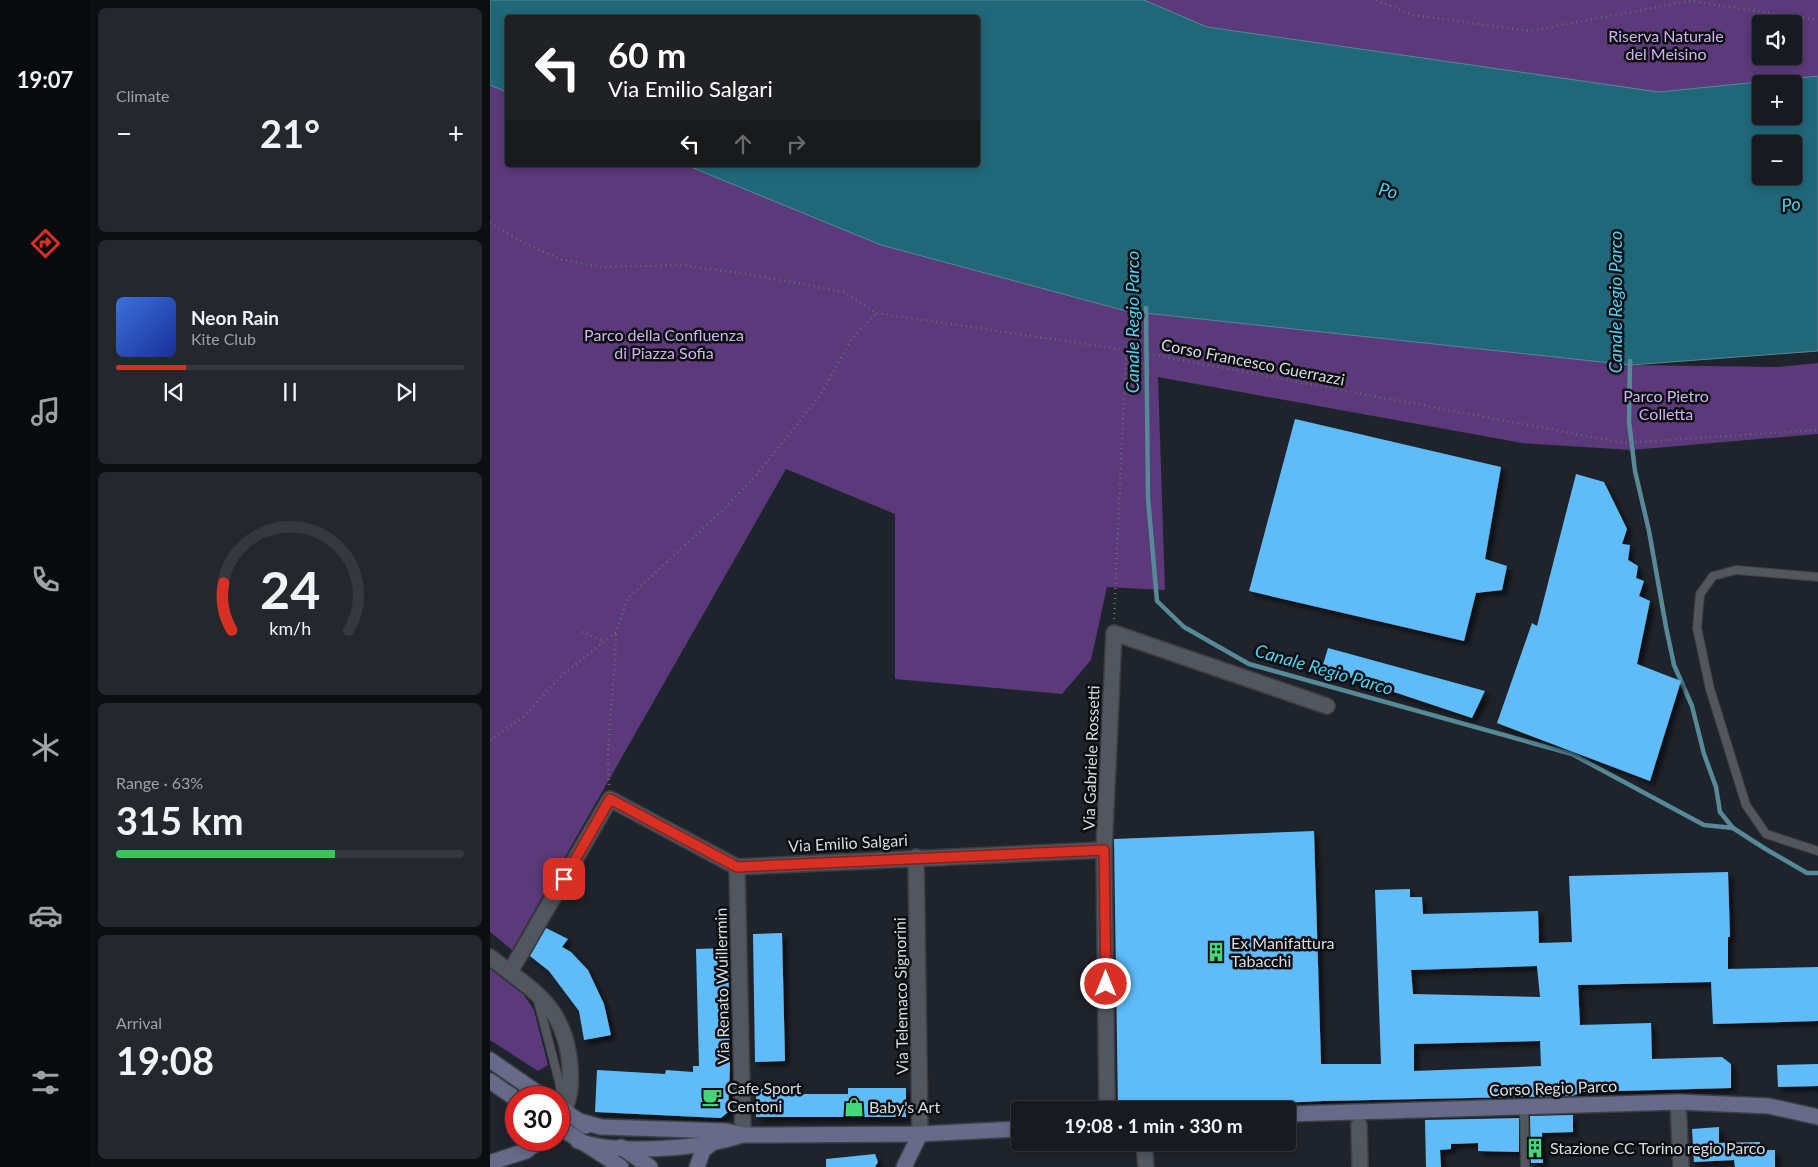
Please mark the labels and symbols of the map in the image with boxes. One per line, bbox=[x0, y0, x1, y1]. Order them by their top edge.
park label: Riserva Naturale del Meisino bbox=[1608, 26, 1724, 63]
water label: Po bbox=[1376, 177, 1400, 203]
water label: Po bbox=[1780, 192, 1802, 216]
water label: Canale Regio Parco bbox=[1604, 231, 1626, 373]
water label: Canale Regio Parco bbox=[1121, 251, 1143, 393]
park label: Parco della Confluenza di Piazza Sofia bbox=[584, 325, 744, 362]
street label: Corso Francesco Guerrazzi bbox=[1160, 334, 1347, 389]
park label: Parco Pietro Colletta bbox=[1623, 386, 1709, 423]
water label: Canale Regio Parco bbox=[1253, 639, 1396, 699]
street label: Via Gabriele Rossetti bbox=[1078, 685, 1103, 831]
street label: Via Emilio Salgari bbox=[788, 830, 908, 855]
pin bbox=[543, 858, 585, 900]
street label: Via Renato Wuillermin bbox=[711, 908, 732, 1064]
street label: Via Telemaco Signorini bbox=[890, 917, 911, 1075]
place label: Ex Manifattura Tabacchi bbox=[1231, 933, 1335, 970]
building icon: Ex Manifattura Tabacchi bbox=[1205, 941, 1227, 963]
position arrow bbox=[1079, 957, 1131, 1009]
street label: Corso Regio Parco bbox=[1489, 1076, 1617, 1099]
place label: Cafe Sport Centoni bbox=[727, 1078, 802, 1115]
speed limit sign: 30 bbox=[505, 1086, 570, 1151]
cafe icon: Cafe Sport Centoni bbox=[701, 1086, 723, 1108]
shop icon: Baby's Art bbox=[843, 1096, 865, 1118]
place label: Baby's Art bbox=[869, 1097, 940, 1116]
building icon: Stazione CC Torino regio Parco bbox=[1524, 1137, 1546, 1159]
place label: Stazione CC Torino regio Parco bbox=[1550, 1138, 1765, 1157]

